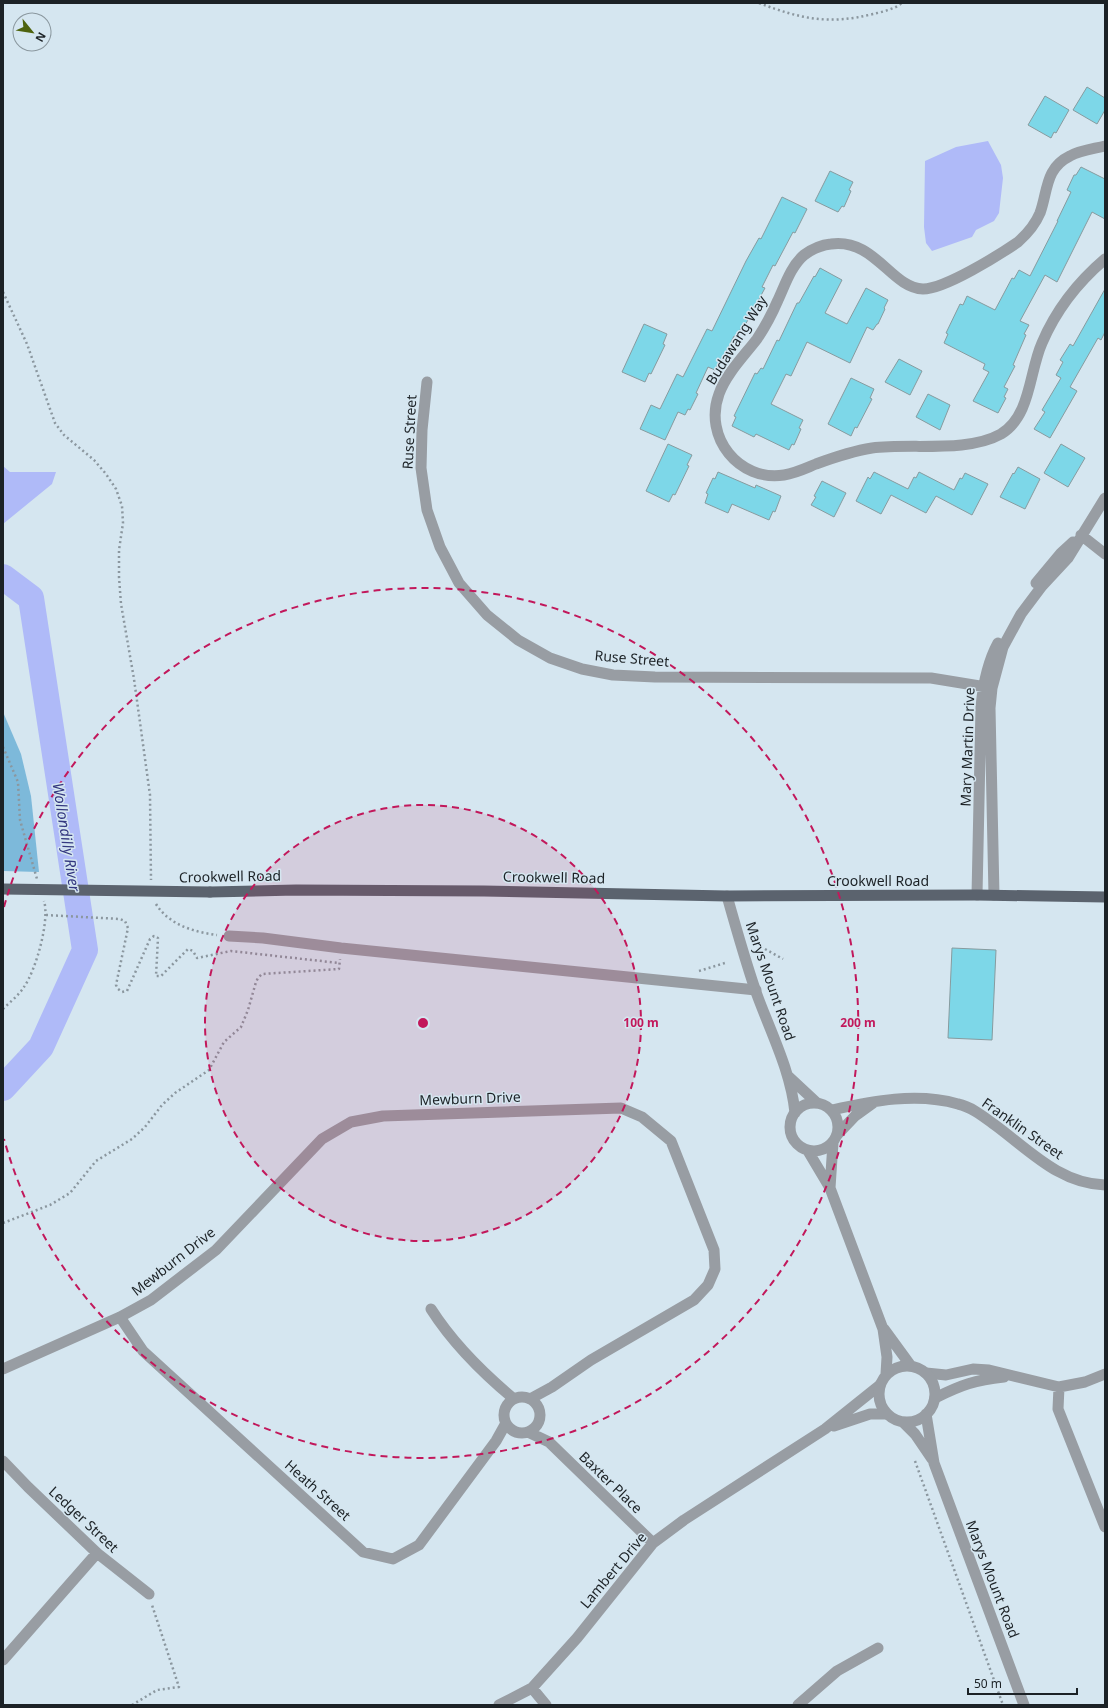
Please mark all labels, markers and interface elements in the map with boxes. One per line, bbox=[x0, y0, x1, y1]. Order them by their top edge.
north arrow bbox=[12, 12, 52, 52]
text: N bbox=[32, 30, 50, 45]
street label: Budawang Way bbox=[701, 291, 771, 388]
street label: Ruse Street bbox=[398, 394, 420, 470]
street label: Ruse Street bbox=[594, 645, 670, 671]
street label: Mary Martin Drive bbox=[955, 687, 979, 807]
water label: Wollondilly River bbox=[49, 781, 86, 894]
street label: Crookwell Road bbox=[179, 866, 281, 886]
street label: Crookwell Road bbox=[503, 867, 605, 887]
street label: Crookwell Road bbox=[827, 871, 929, 890]
street label: Marys Mount Road bbox=[742, 919, 800, 1043]
text: 100 m bbox=[623, 1014, 659, 1031]
text: 200 m bbox=[840, 1014, 876, 1031]
centre of rings bbox=[416, 1016, 430, 1030]
street label: Mewburn Drive bbox=[419, 1087, 521, 1109]
street label: Franklin Street bbox=[978, 1093, 1068, 1163]
street label: Mewburn Drive bbox=[127, 1222, 219, 1300]
street label: Baxter Place bbox=[575, 1447, 647, 1517]
street label: Heath Street bbox=[281, 1455, 355, 1525]
street label: Ledger Street bbox=[45, 1482, 123, 1556]
street label: Marys Mount Road bbox=[962, 1517, 1024, 1641]
street label: Lambert Drive bbox=[576, 1528, 651, 1612]
scale bar bbox=[968, 1670, 1077, 1696]
text: 50 m bbox=[974, 1675, 1002, 1692]

